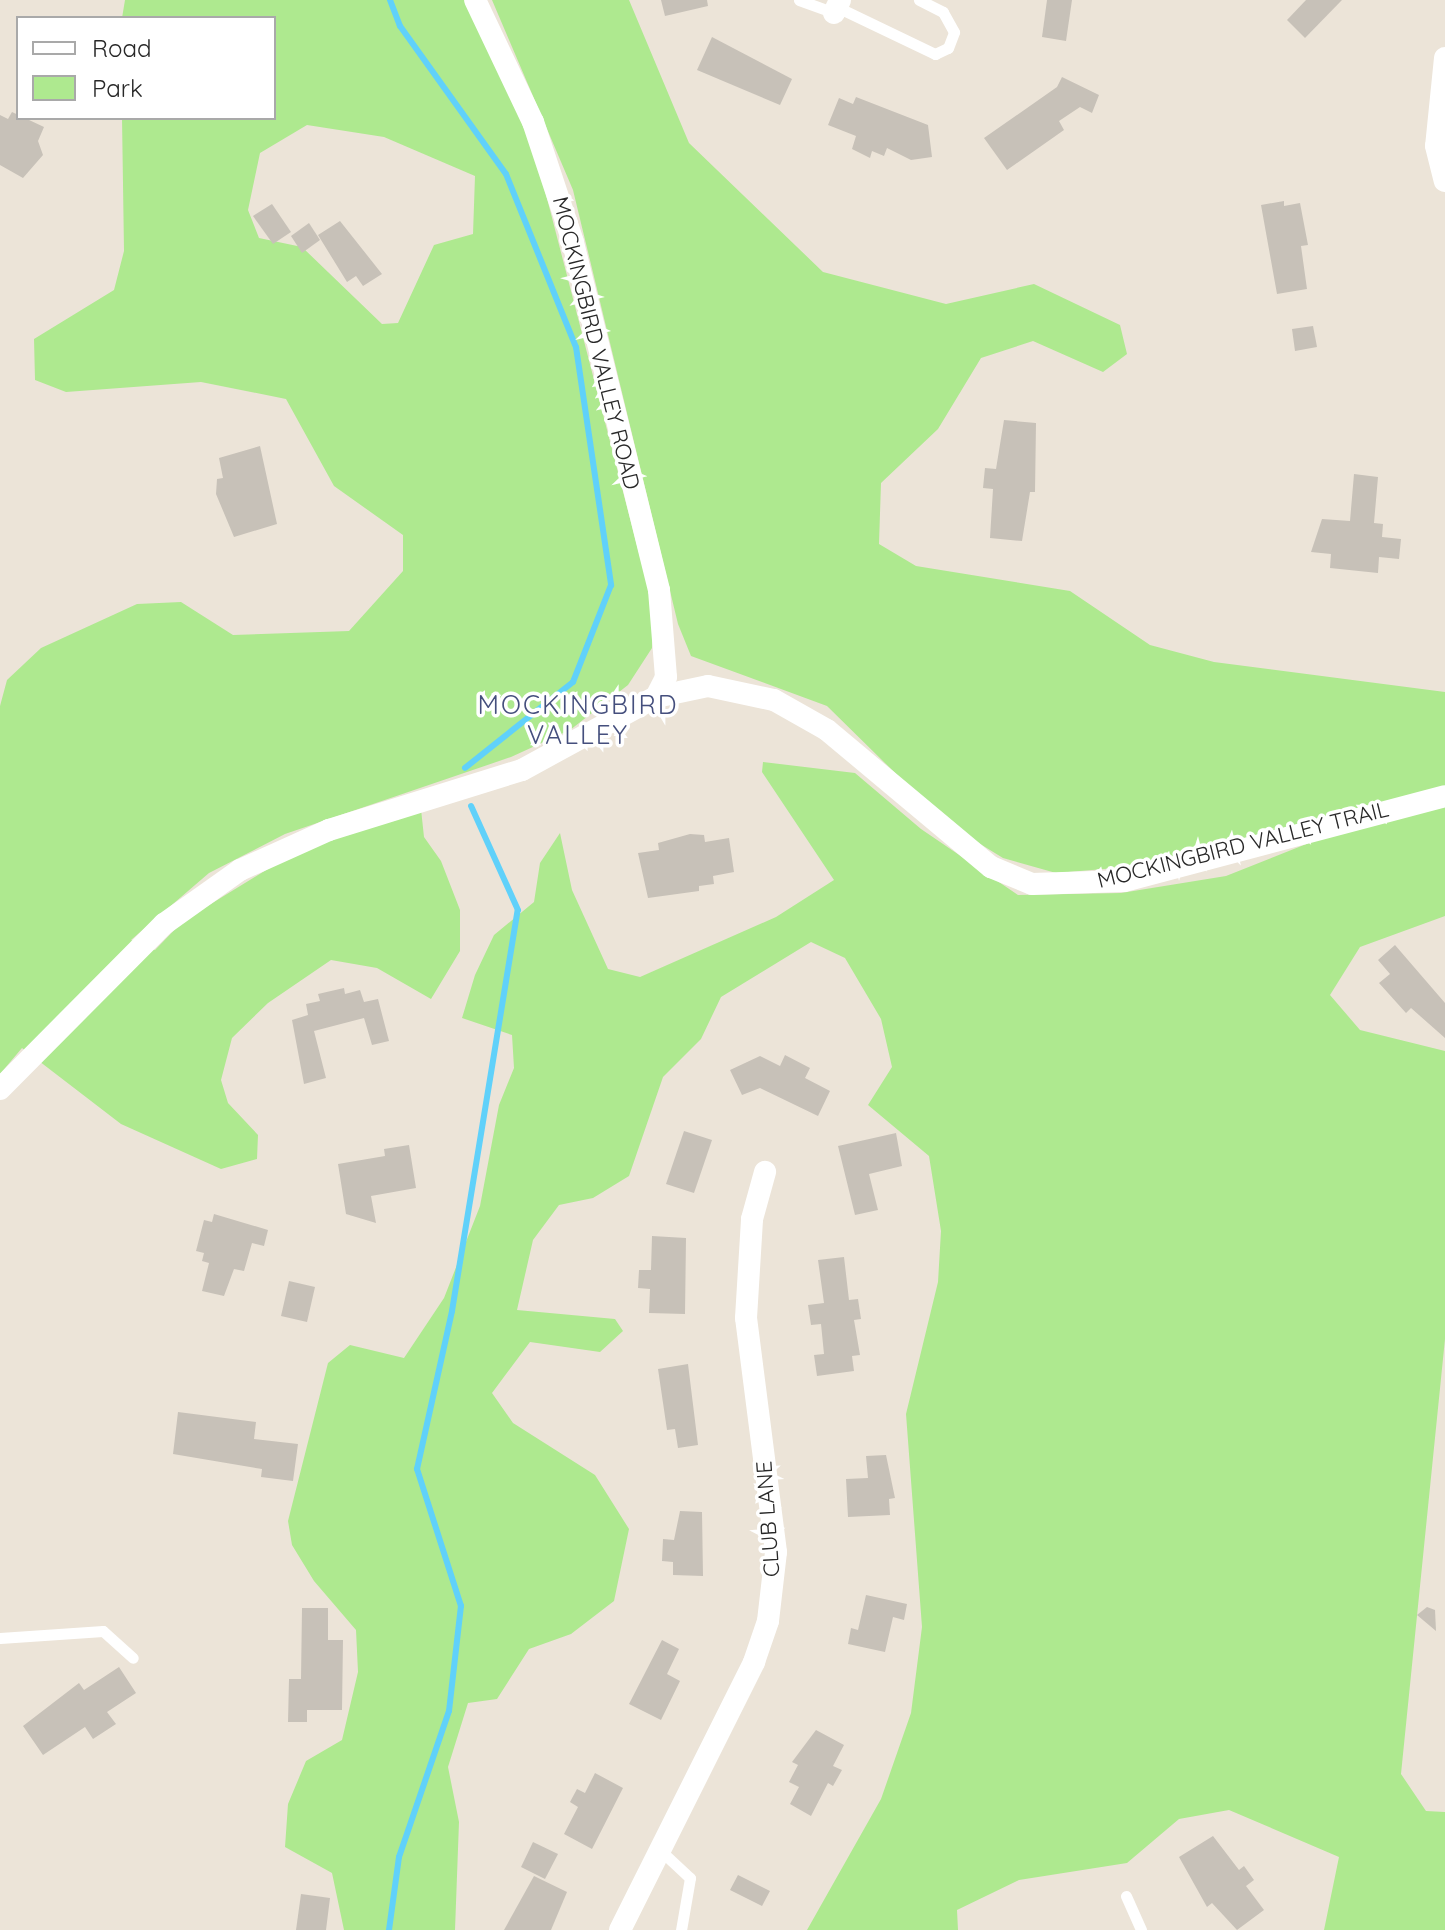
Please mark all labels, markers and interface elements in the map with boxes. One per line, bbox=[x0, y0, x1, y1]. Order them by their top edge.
legend bbox=[16, 16, 276, 120]
text: Road bbox=[92, 33, 152, 63]
text: Park bbox=[92, 73, 143, 103]
street label: MOCKINGBIRD VALLEY ROAD bbox=[547, 194, 645, 492]
district label: MOCKINGBIRD VALLEY bbox=[478, 689, 678, 750]
street label: MOCKINGBIRD VALLEY TRAIL bbox=[1095, 796, 1391, 894]
street label: CLUB LANE bbox=[751, 1460, 785, 1578]

